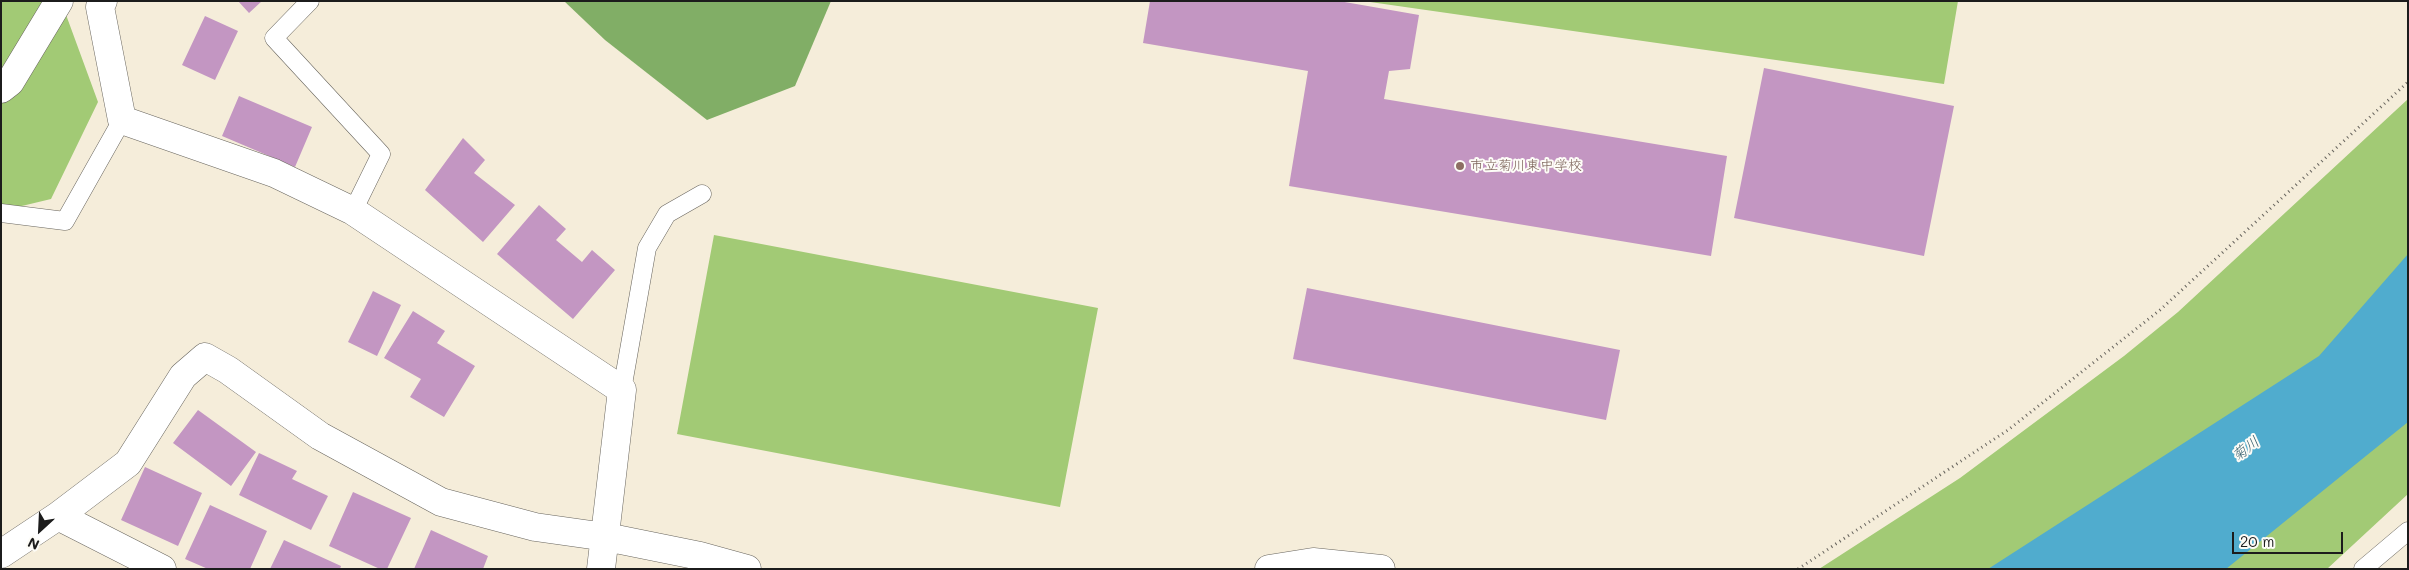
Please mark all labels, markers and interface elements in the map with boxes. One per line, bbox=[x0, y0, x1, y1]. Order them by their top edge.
place label: 市立菊川東中学校 bbox=[1470, 158, 1582, 174]
marker: 市立菊川東中学校 bbox=[1454, 160, 1466, 172]
water label: 菊川 bbox=[2229, 433, 2263, 465]
north arrow bbox=[15, 505, 65, 555]
scale bar bbox=[2234, 522, 2345, 554]
text: 20 m bbox=[2240, 531, 2274, 551]
text: N bbox=[25, 533, 42, 555]

